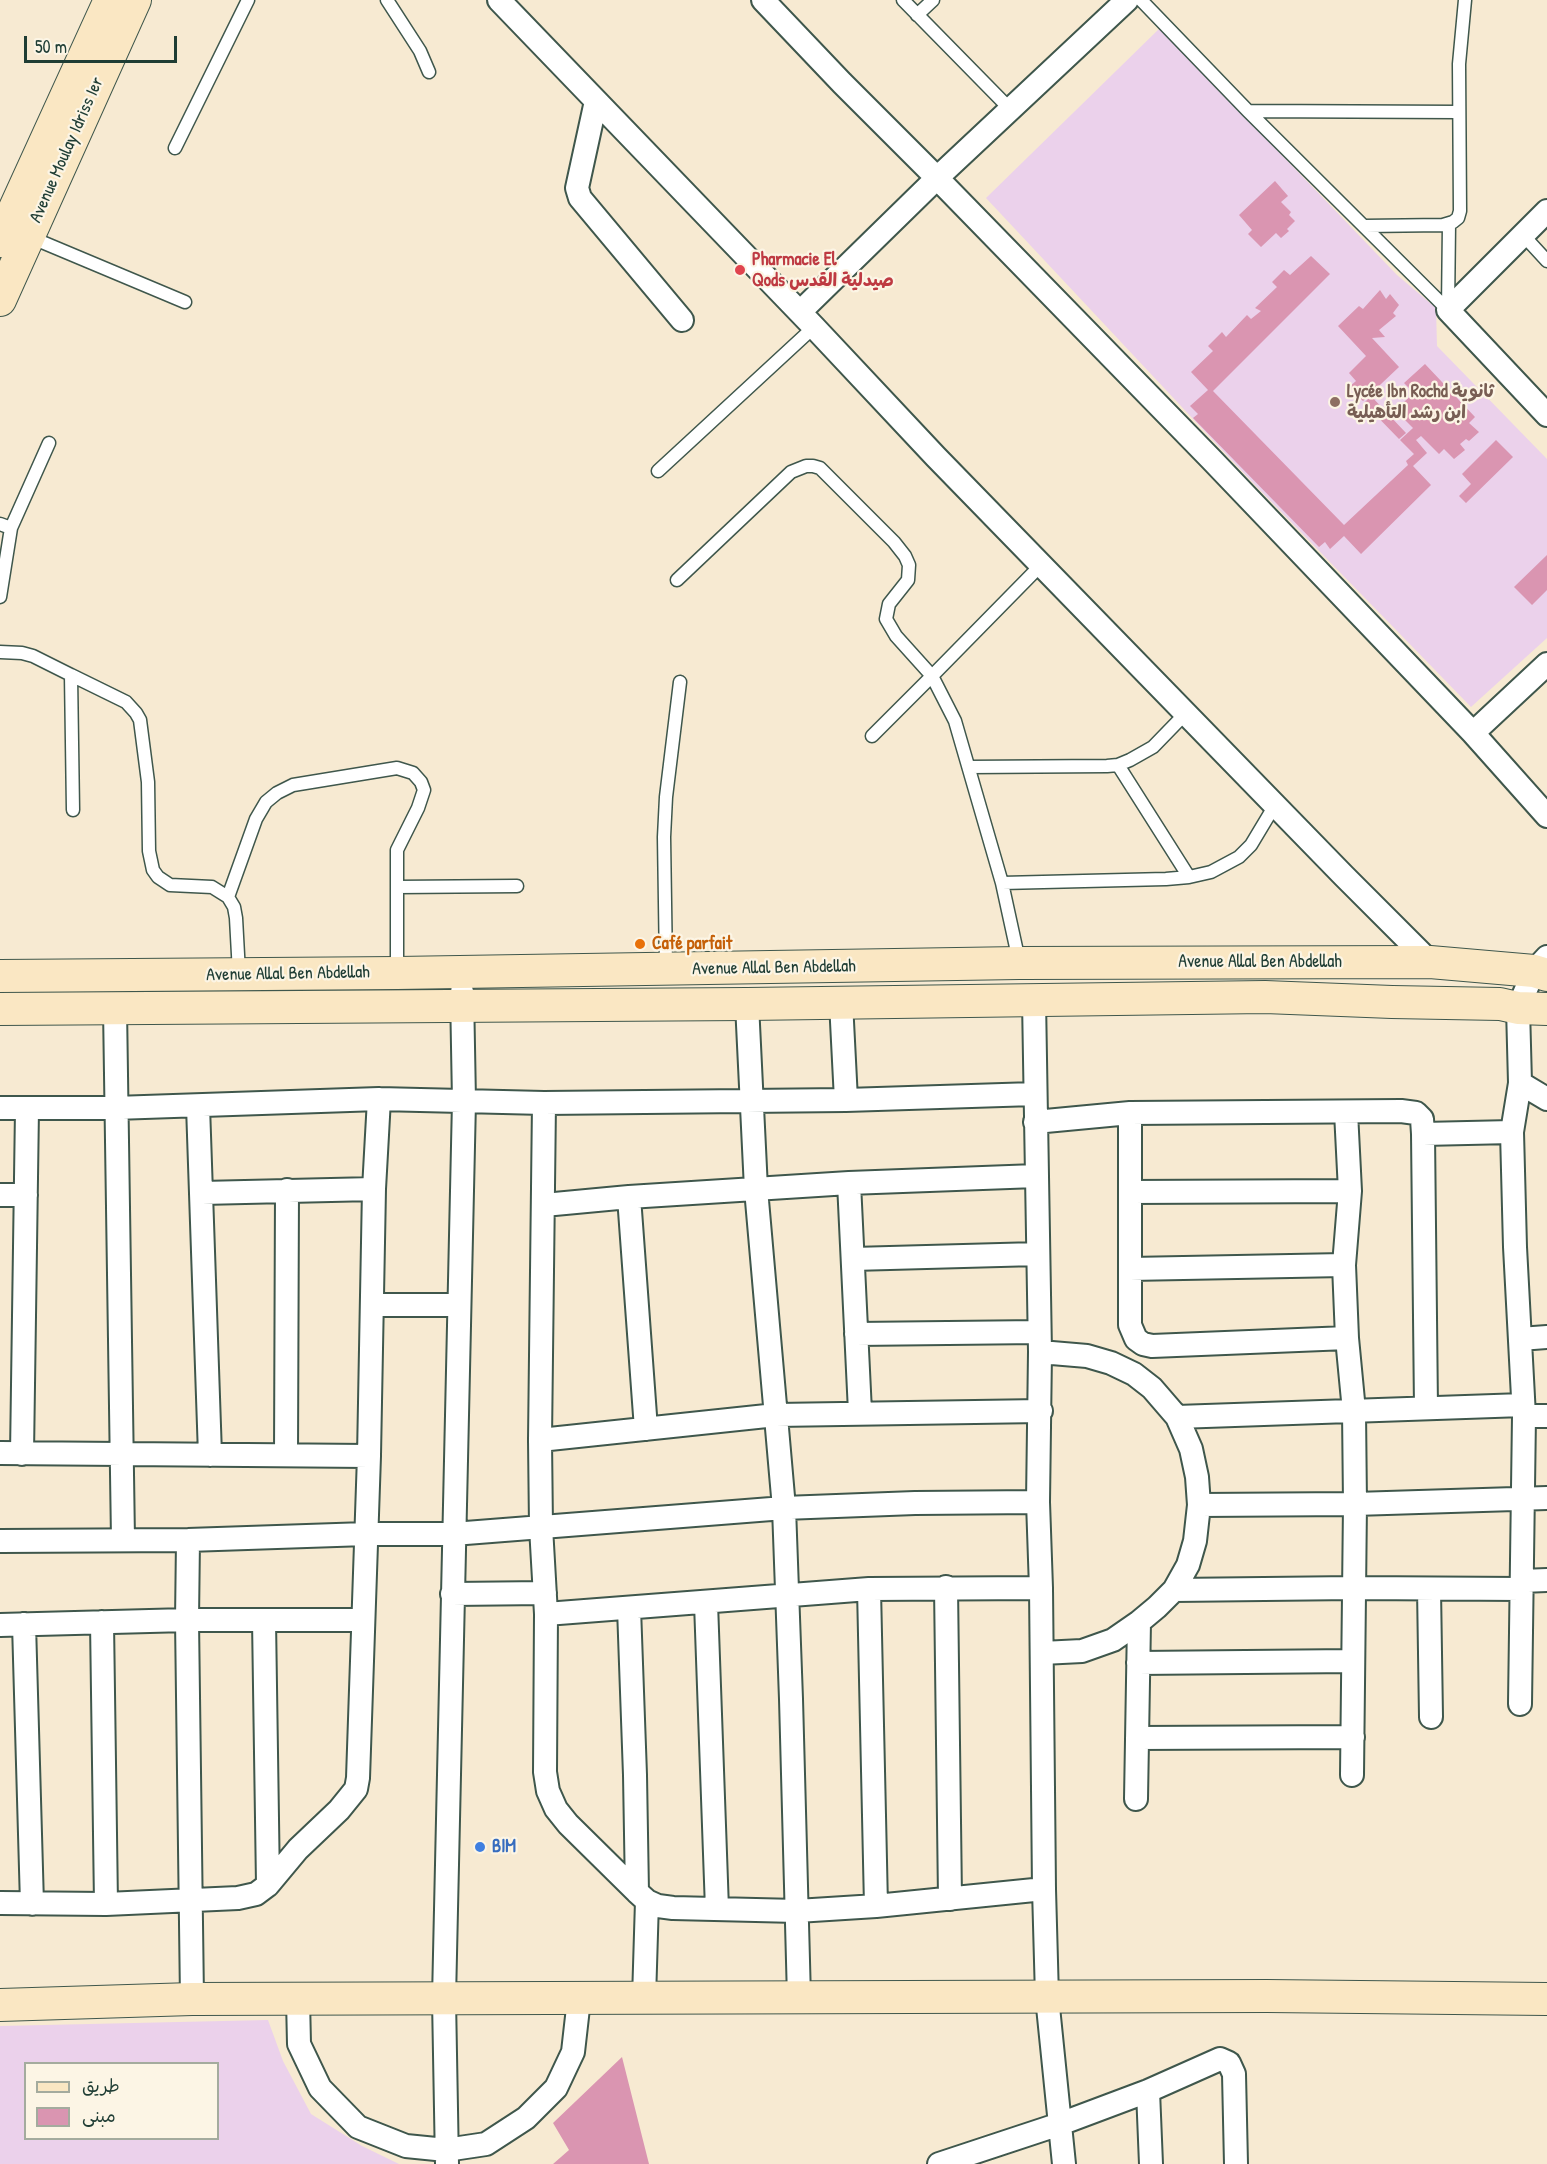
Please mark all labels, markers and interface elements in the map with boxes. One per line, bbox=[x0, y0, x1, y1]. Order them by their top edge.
scale bar bbox=[27, 24, 180, 62]
text: 50 m bbox=[35, 34, 67, 59]
street label: Avenue Moulay Idriss Ier bbox=[25, 74, 109, 226]
place label: Pharmacie El Qods صيدلية القدس bbox=[752, 249, 894, 292]
marker: Pharmacie El Qods صيدلية القدس bbox=[733, 263, 747, 277]
place label: Lycée Ibn Rochd ثانوية ابن رشد التأهيلية bbox=[1347, 381, 1494, 424]
marker: Lycée Ibn Rochd ثانوية ابن رشد التأهيلية bbox=[1328, 395, 1342, 409]
place label: Café parfait bbox=[652, 933, 732, 955]
marker: Café parfait bbox=[633, 937, 647, 951]
street label: Avenue Allal Ben Abdellah bbox=[1178, 951, 1342, 973]
street label: Avenue Allal Ben Abdellah bbox=[692, 956, 856, 980]
street label: Avenue Allal Ben Abdellah bbox=[206, 962, 370, 986]
place label: BIM bbox=[492, 1836, 516, 1858]
marker: BIM bbox=[473, 1840, 487, 1854]
legend bbox=[24, 2062, 219, 2140]
text: طريق bbox=[82, 2073, 120, 2098]
text: مبنى bbox=[82, 2103, 116, 2128]

